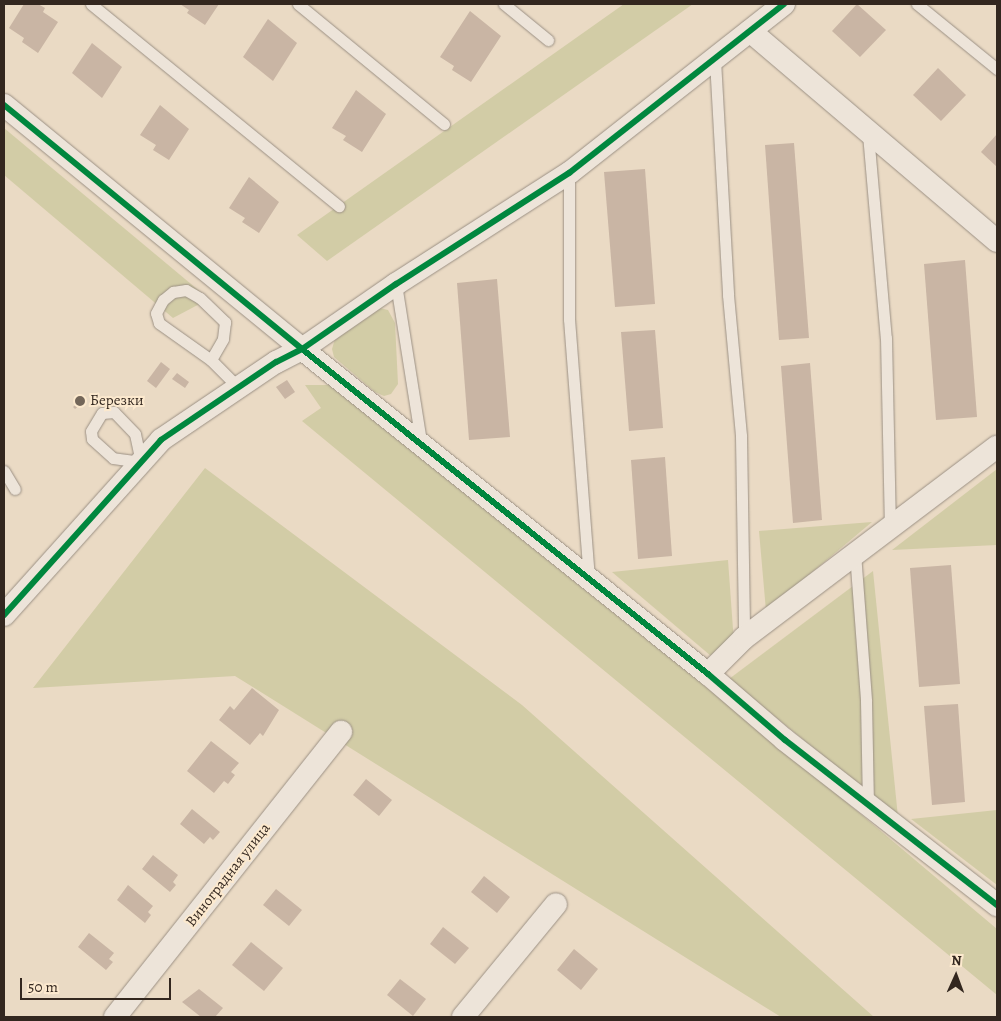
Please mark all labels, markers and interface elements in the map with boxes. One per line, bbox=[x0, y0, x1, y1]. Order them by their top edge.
place label: Березки bbox=[90, 392, 144, 410]
marker: Березки bbox=[74, 395, 86, 407]
street label: Виноградная улица bbox=[182, 820, 274, 930]
north arrow bbox=[931, 951, 981, 1001]
text: N bbox=[951, 951, 962, 970]
scale bar bbox=[22, 968, 174, 1000]
text: 50 m bbox=[28, 977, 58, 997]

